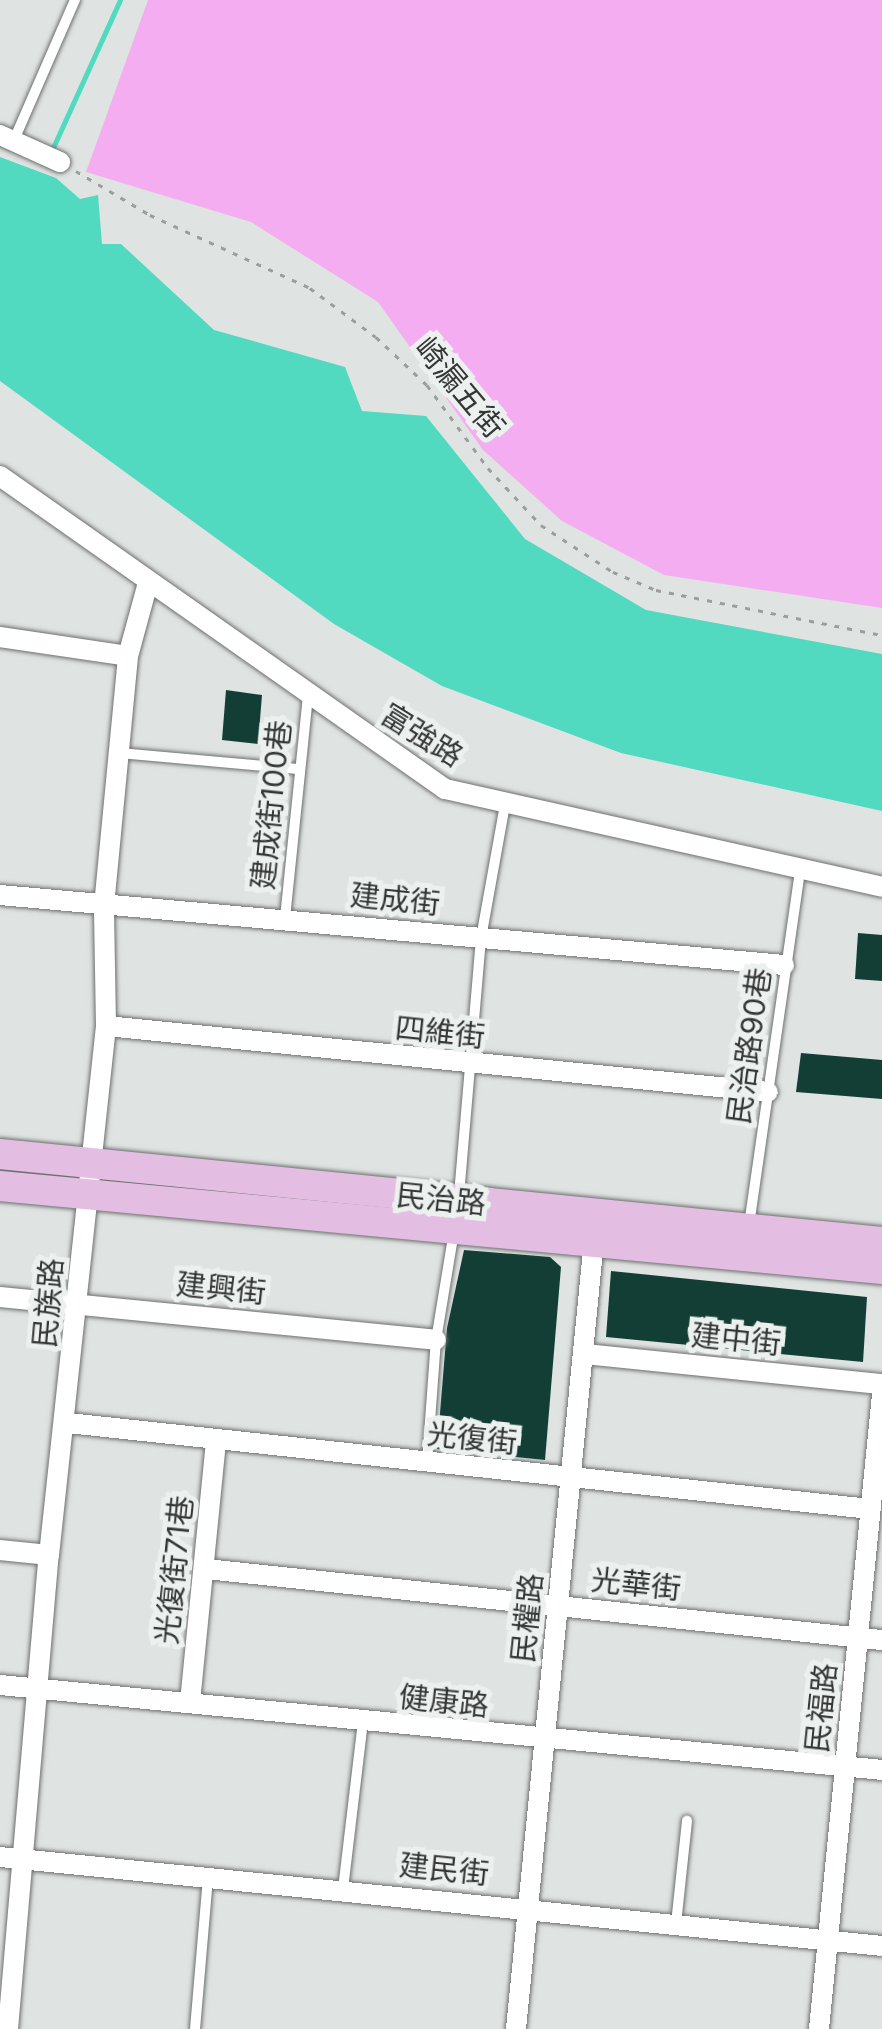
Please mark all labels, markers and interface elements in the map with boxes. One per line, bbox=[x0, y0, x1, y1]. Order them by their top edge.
street label: 崎漏五街 bbox=[408, 329, 512, 445]
street label: 富強路 bbox=[374, 696, 470, 774]
street label: 建成街100巷 bbox=[244, 719, 298, 891]
street label: 建成街 bbox=[348, 876, 442, 922]
street label: 民治路90巷 bbox=[720, 965, 778, 1127]
street label: 四維街 bbox=[393, 1009, 487, 1055]
street label: 民治路 bbox=[394, 1176, 488, 1222]
street label: 民族路 bbox=[26, 1257, 70, 1349]
street label: 建興街 bbox=[174, 1265, 268, 1311]
street label: 建中街 bbox=[689, 1316, 783, 1362]
street label: 光復街 bbox=[425, 1415, 519, 1461]
street label: 光復街71巷 bbox=[148, 1494, 200, 1646]
street label: 光華街 bbox=[589, 1561, 683, 1607]
street label: 民權路 bbox=[504, 1571, 550, 1665]
street label: 民福路 bbox=[798, 1661, 844, 1755]
street label: 健康路 bbox=[397, 1678, 491, 1724]
street label: 建民街 bbox=[397, 1846, 491, 1892]

